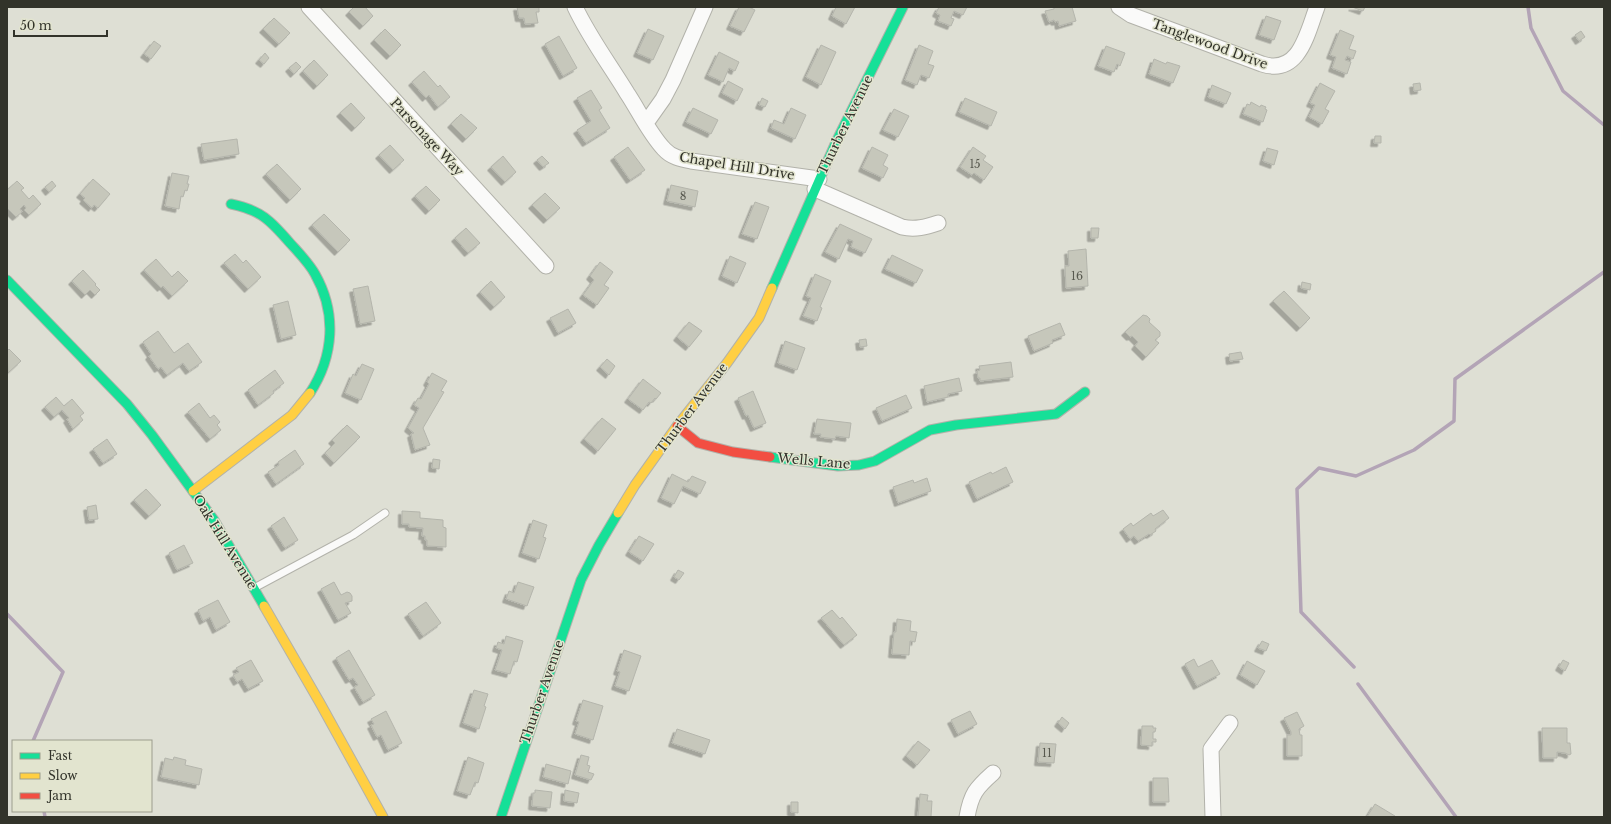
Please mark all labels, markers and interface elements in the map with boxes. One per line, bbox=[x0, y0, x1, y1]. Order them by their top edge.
scale bar bbox=[14, 12, 107, 38]
street label: Tanglewood Drive bbox=[1150, 15, 1270, 73]
text: 50 m bbox=[20, 18, 52, 33]
street label: Thurber Avenue bbox=[814, 72, 876, 178]
street label: Parsonage Way bbox=[387, 94, 468, 180]
street label: Chapel Hill Drive bbox=[678, 148, 796, 184]
house number: 15 bbox=[969, 157, 981, 171]
house number: 8 bbox=[680, 189, 686, 203]
house number: 16 bbox=[1071, 269, 1083, 283]
street label: Thurber Avenue bbox=[652, 359, 732, 457]
street label: Wells Lane bbox=[776, 449, 851, 473]
street label: Oak Hill Avenue bbox=[189, 491, 261, 593]
street label: Thurber Avenue bbox=[516, 638, 568, 746]
legend bbox=[12, 740, 152, 812]
house number: 11 bbox=[1042, 746, 1052, 760]
text: Fast bbox=[48, 748, 73, 763]
text: Slow bbox=[48, 768, 78, 783]
text: Jam bbox=[46, 788, 72, 803]

